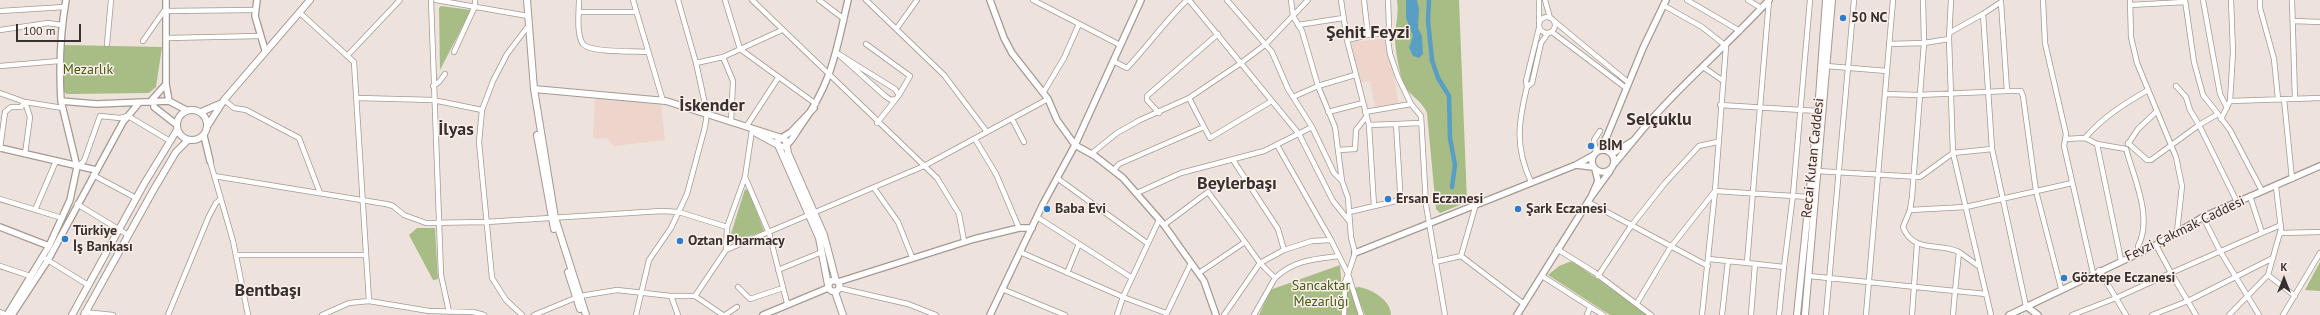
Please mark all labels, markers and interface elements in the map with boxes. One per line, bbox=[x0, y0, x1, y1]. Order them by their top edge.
place label: 50 NC bbox=[1851, 10, 1887, 26]
marker: 50 NC bbox=[1838, 13, 1848, 23]
scale bar bbox=[18, 16, 83, 42]
district label: Şehit Feyzi bbox=[1326, 22, 1410, 44]
text: 100 m bbox=[23, 23, 56, 38]
park label: Mezarlık bbox=[63, 62, 113, 78]
district label: İskender bbox=[679, 95, 745, 117]
street label: Recai Kutan Caddesi bbox=[1798, 97, 1828, 219]
district label: Selçuklu bbox=[1626, 109, 1692, 131]
district label: İlyas bbox=[438, 119, 474, 141]
place label: BİM bbox=[1599, 138, 1622, 154]
marker: BİM bbox=[1586, 141, 1596, 151]
district label: Beylerbaşı bbox=[1197, 173, 1277, 195]
place label: Ersan Eczanesi bbox=[1396, 191, 1483, 207]
street label: Fevzi Çakmak Caddesi bbox=[2122, 193, 2248, 265]
marker: Ersan Eczanesi bbox=[1383, 194, 1393, 204]
place label: Baba Evi bbox=[1055, 201, 1106, 217]
place label: Şark Eczanesi bbox=[1526, 201, 1607, 217]
marker: Baba Evi bbox=[1042, 204, 1052, 214]
marker: Şark Eczanesi bbox=[1513, 204, 1523, 214]
place label: Türkiye İş Bankası bbox=[73, 223, 133, 256]
place label: Oztan Pharmacy bbox=[688, 233, 785, 249]
marker: Türkiye İş Bankası bbox=[60, 234, 70, 244]
marker: Oztan Pharmacy bbox=[675, 236, 685, 246]
north arrow bbox=[2264, 259, 2304, 299]
text: K bbox=[2281, 260, 2287, 274]
place label: Göztepe Eczanesi bbox=[2072, 270, 2175, 286]
marker: Göztepe Eczanesi bbox=[2059, 273, 2069, 283]
park label: Sancaktar Mezarlığı bbox=[1292, 278, 1350, 310]
district label: Bentbaşı bbox=[235, 280, 301, 302]

